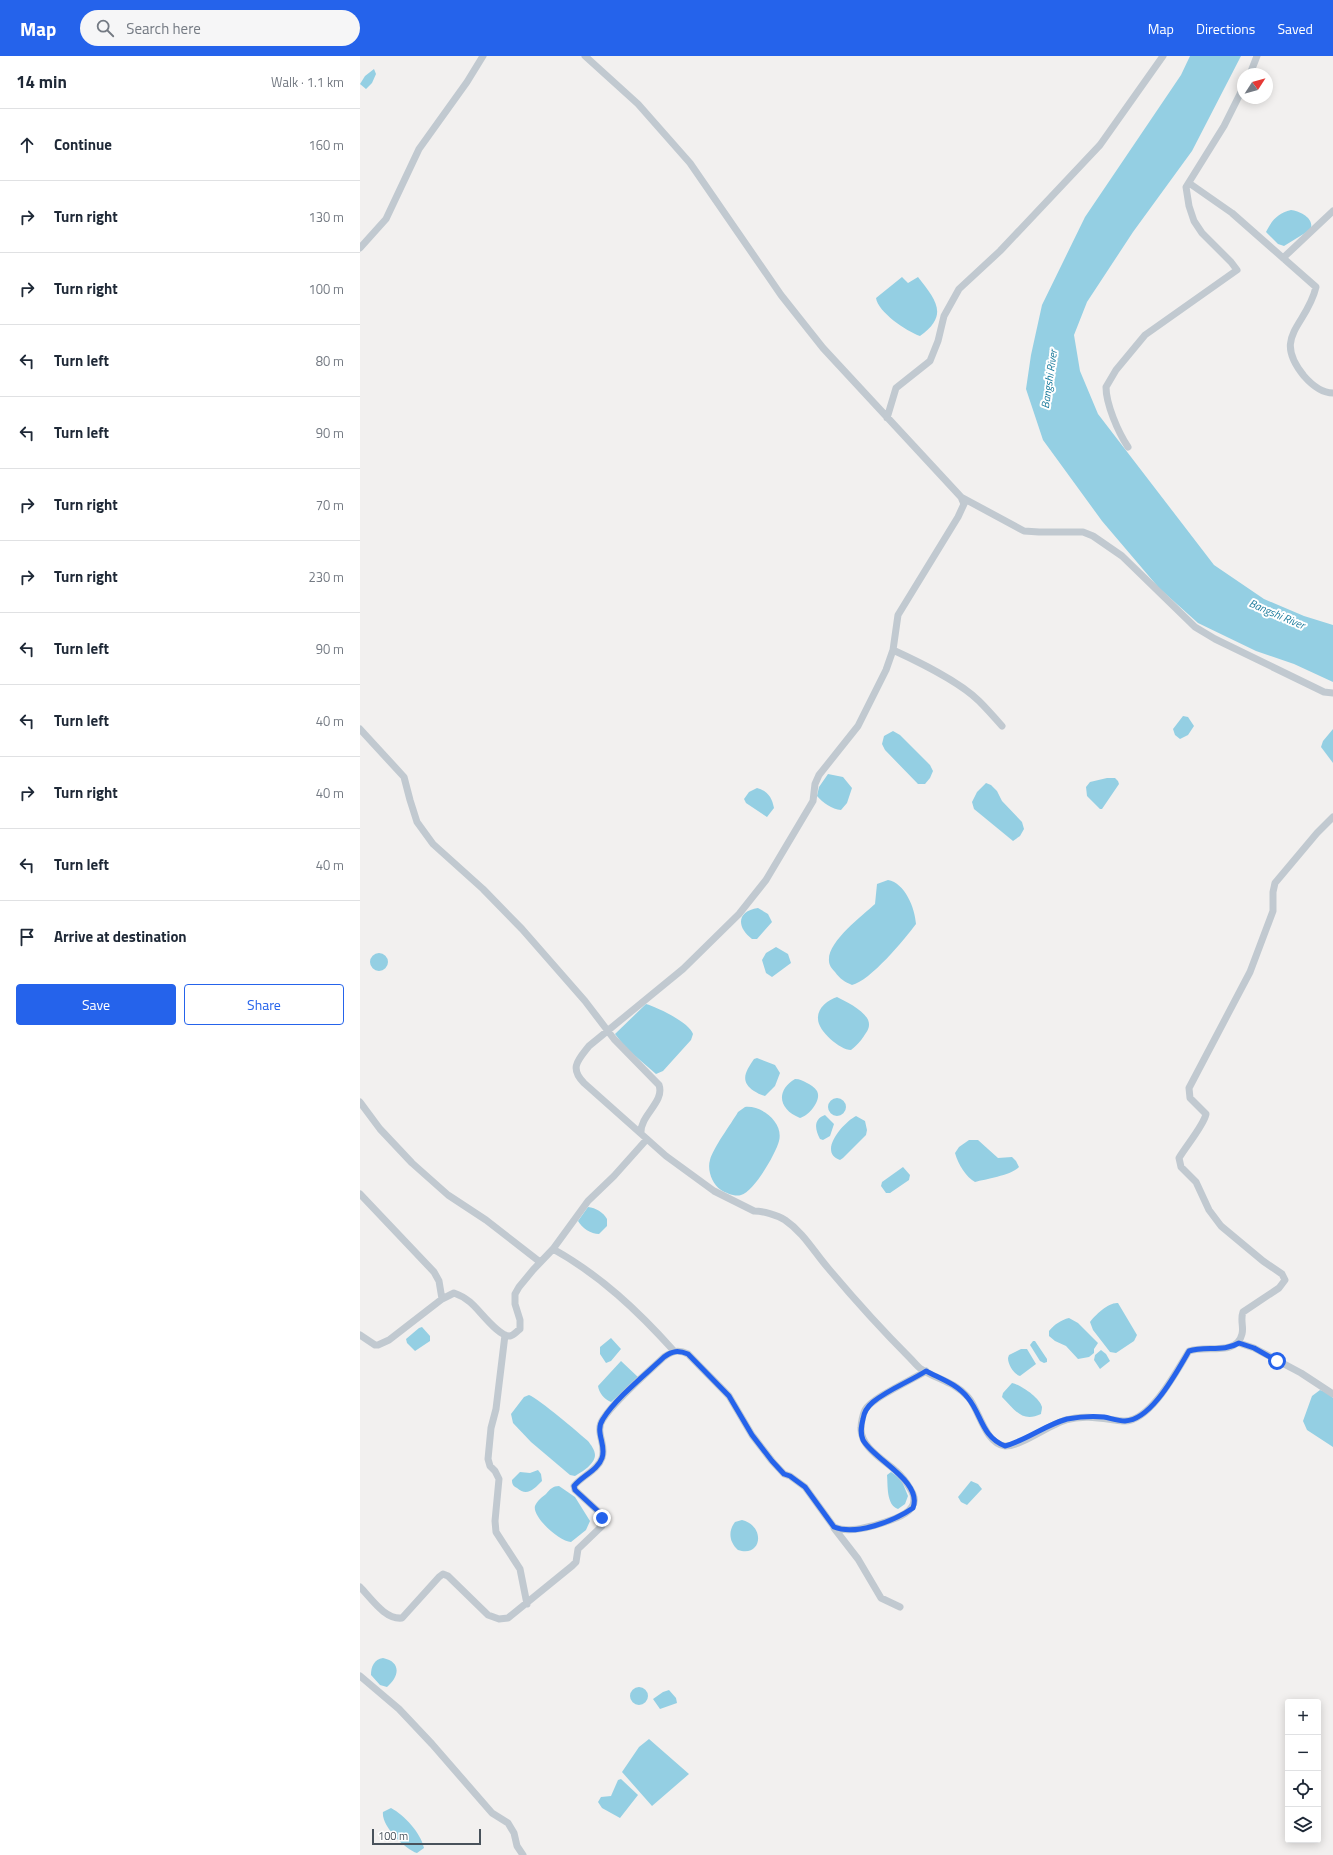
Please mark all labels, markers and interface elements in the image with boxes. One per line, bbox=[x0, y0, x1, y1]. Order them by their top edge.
search box bbox=[80, 10, 360, 46]
text: Map bbox=[20, 14, 56, 43]
icon: search bbox=[94, 17, 116, 39]
text: Search here bbox=[126, 17, 201, 40]
text: Map bbox=[1148, 18, 1174, 39]
text: Directions bbox=[1196, 18, 1255, 39]
text: Saved bbox=[1277, 18, 1313, 39]
north arrow bbox=[1237, 68, 1273, 104]
text: 14 min bbox=[16, 69, 67, 95]
text: Walk · 1.1 km bbox=[271, 72, 344, 92]
text: Continue bbox=[54, 133, 112, 156]
icon: ahead bbox=[16, 134, 38, 156]
text: 160 m bbox=[308, 135, 344, 155]
text: Turn right bbox=[54, 205, 118, 228]
icon: right bbox=[16, 206, 38, 228]
text: 130 m bbox=[308, 207, 344, 227]
text: Turn right bbox=[54, 277, 118, 300]
icon: right bbox=[16, 278, 38, 300]
text: 100 m bbox=[308, 279, 344, 299]
water label: Bangshi River bbox=[1037, 347, 1061, 409]
text: Turn left bbox=[54, 349, 109, 372]
icon: left bbox=[16, 350, 38, 372]
text: 80 m bbox=[316, 351, 344, 371]
text: Turn left bbox=[54, 421, 109, 444]
icon: left bbox=[16, 422, 38, 444]
text: 90 m bbox=[316, 423, 344, 443]
text: Turn right bbox=[54, 493, 118, 516]
icon: right bbox=[16, 494, 38, 516]
text: 70 m bbox=[316, 495, 344, 515]
text: Turn right bbox=[54, 565, 118, 588]
icon: right bbox=[16, 566, 38, 588]
text: 230 m bbox=[308, 567, 344, 587]
water label: Bangshi River bbox=[1247, 595, 1309, 634]
text: Turn left bbox=[54, 637, 109, 660]
icon: left bbox=[16, 638, 38, 660]
text: 90 m bbox=[316, 639, 344, 659]
text: Turn left bbox=[54, 709, 109, 732]
icon: left bbox=[16, 710, 38, 732]
text: 40 m bbox=[316, 711, 344, 731]
text: Turn right bbox=[54, 781, 118, 804]
icon: right bbox=[16, 782, 38, 804]
text: 40 m bbox=[316, 783, 344, 803]
text: Turn left bbox=[54, 853, 109, 876]
icon: left bbox=[16, 854, 38, 876]
text: 40 m bbox=[316, 855, 344, 875]
text: Arrive at destination bbox=[54, 925, 187, 948]
icon: arrive bbox=[16, 926, 38, 948]
button: Save bbox=[16, 984, 176, 1025]
button: Share bbox=[184, 984, 344, 1025]
route start bbox=[1268, 1352, 1286, 1370]
route end bbox=[593, 1509, 611, 1527]
map controls bbox=[1285, 1699, 1321, 1843]
button: + bbox=[1285, 1699, 1321, 1735]
button: − bbox=[1285, 1735, 1321, 1771]
button: locate bbox=[1285, 1771, 1321, 1807]
button: layers bbox=[1285, 1807, 1321, 1843]
scale bar bbox=[372, 1827, 481, 1846]
text: 100 m bbox=[378, 1828, 408, 1844]

